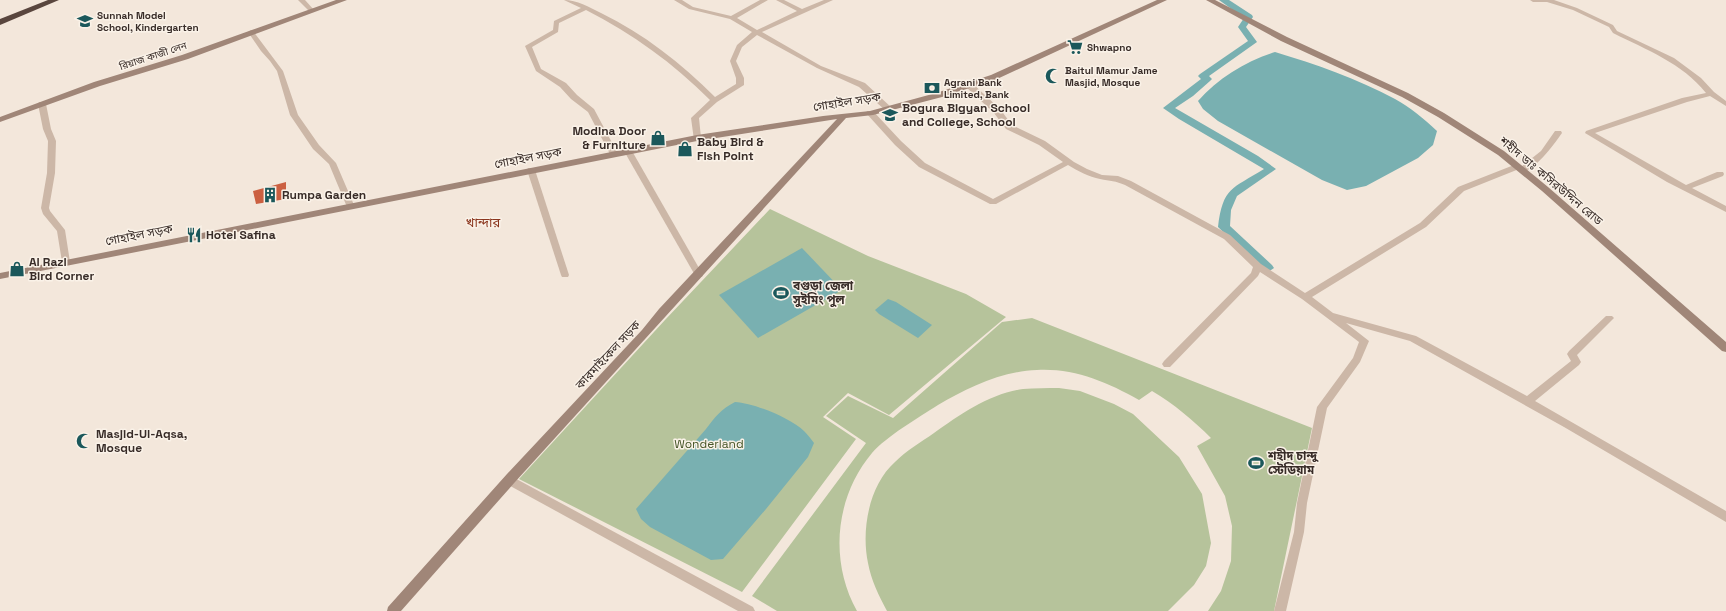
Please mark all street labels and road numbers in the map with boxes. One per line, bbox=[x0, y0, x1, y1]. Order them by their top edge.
street label: রিয়াজ কাজী লেন bbox=[117, 39, 189, 73]
street label: গোহাইল সড়ক bbox=[812, 89, 882, 115]
street label: শহীদ ডাঃ কসিরউদ্দিন রোড bbox=[1495, 132, 1606, 229]
street label: গোহাইল সড়ক bbox=[493, 144, 563, 172]
street label: গোহাইল সড়ক bbox=[104, 221, 174, 249]
street label: কারমাইকেল সড়ক bbox=[571, 317, 644, 394]

